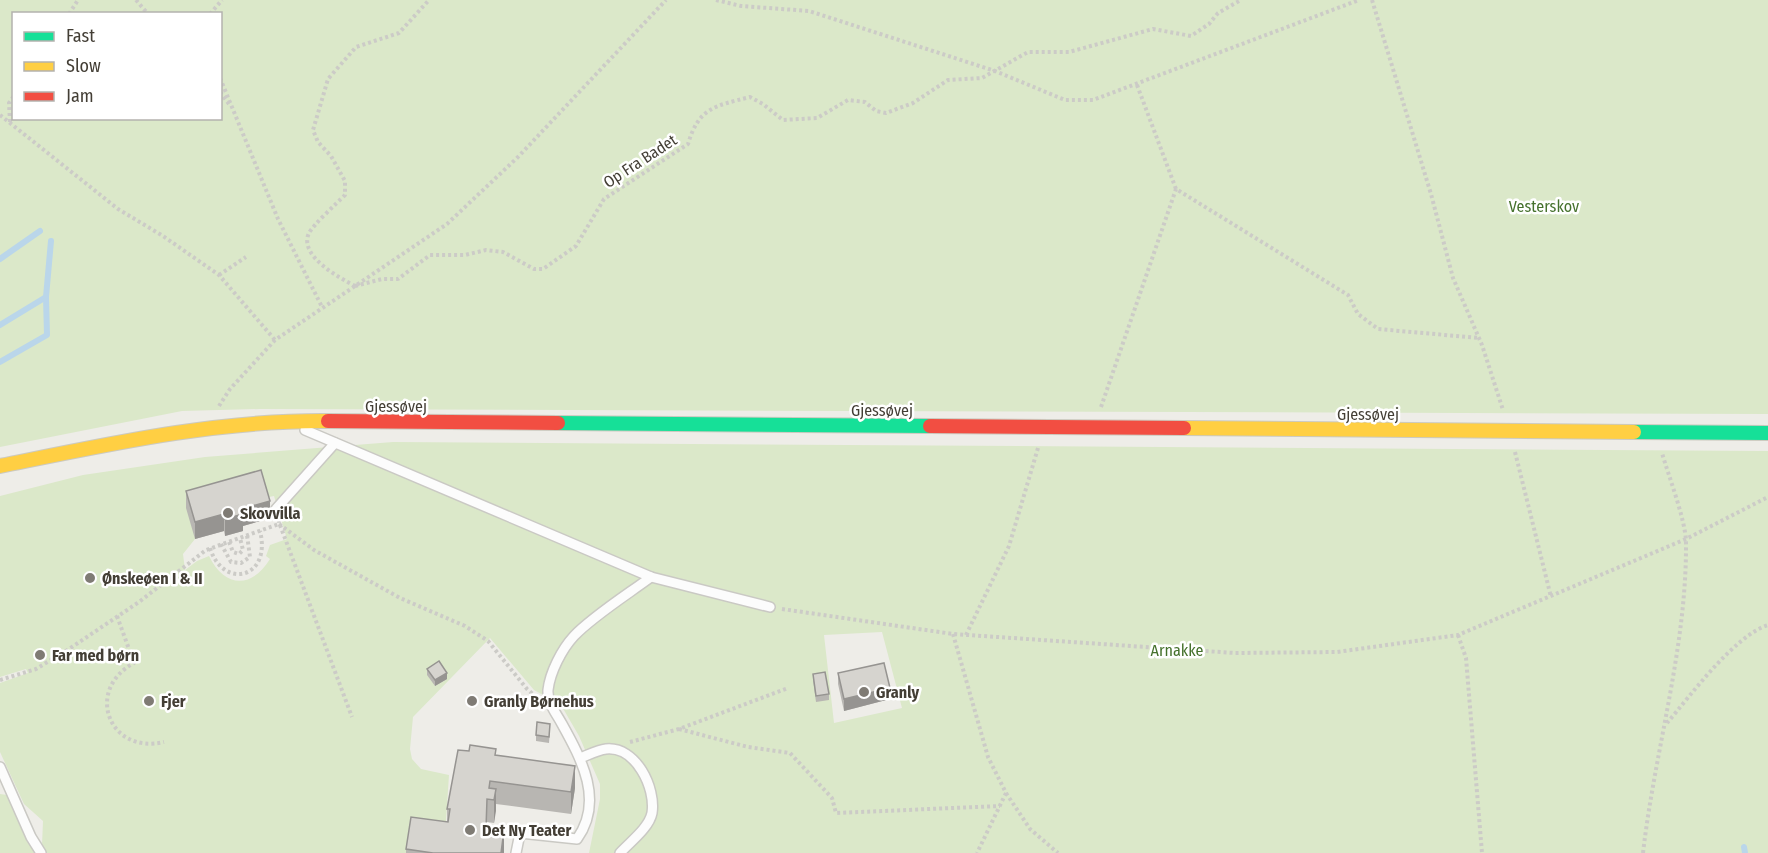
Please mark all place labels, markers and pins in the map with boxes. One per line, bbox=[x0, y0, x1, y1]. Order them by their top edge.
place label: Skovvilla bbox=[240, 504, 300, 523]
marker: Skovvilla bbox=[221, 506, 235, 520]
place label: Ønskeøen I & II bbox=[102, 569, 203, 588]
marker: Ønskeøen I & II bbox=[83, 571, 97, 585]
place label: Far med børn bbox=[52, 646, 139, 665]
marker: Far med børn bbox=[33, 648, 47, 662]
place label: Granly bbox=[876, 683, 919, 702]
marker: Granly bbox=[857, 685, 871, 699]
place label: Fjer bbox=[161, 692, 186, 711]
place label: Granly Børnehus bbox=[484, 692, 594, 711]
marker: Fjer bbox=[142, 694, 156, 708]
marker: Granly Børnehus bbox=[465, 694, 479, 708]
place label: Det Ny Teater bbox=[482, 821, 571, 840]
marker: Det Ny Teater bbox=[463, 823, 477, 837]

